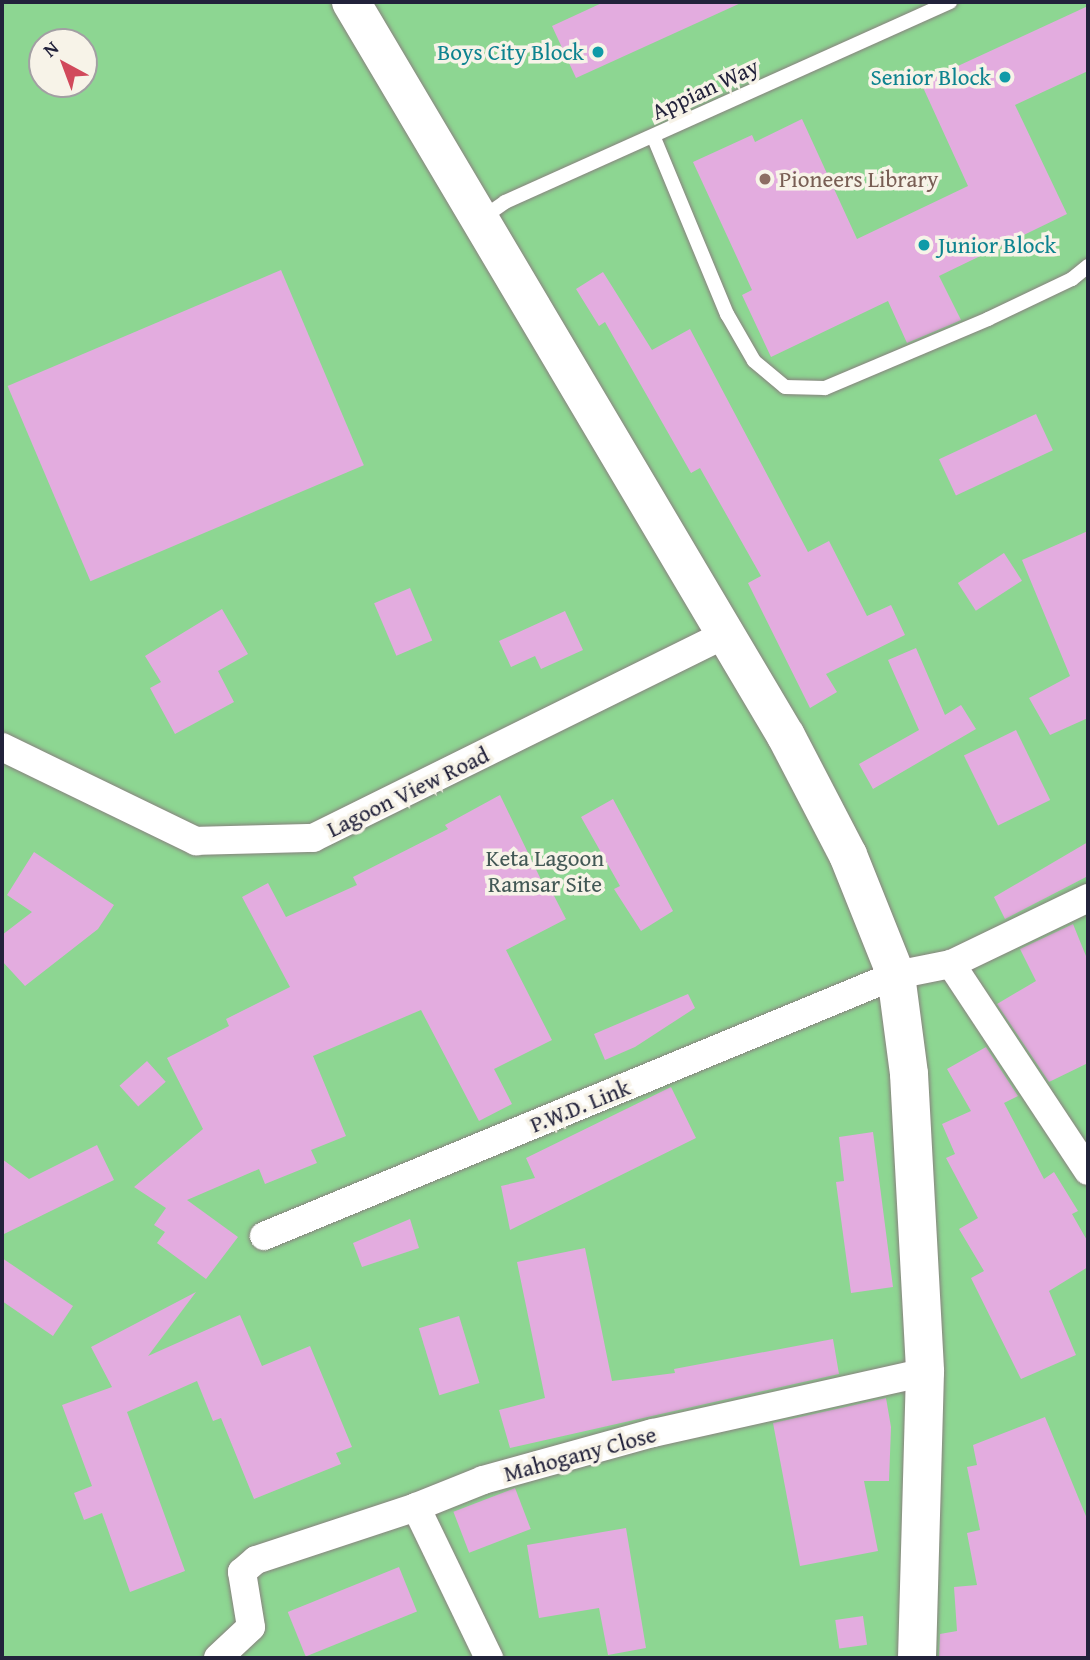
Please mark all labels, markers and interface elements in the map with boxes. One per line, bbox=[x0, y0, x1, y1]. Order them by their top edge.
north arrow bbox=[28, 28, 98, 98]
text: N bbox=[37, 34, 65, 63]
place label: Boys City Block bbox=[437, 38, 584, 66]
marker: Boys City Block bbox=[590, 44, 606, 60]
street label: Appian Way bbox=[647, 52, 763, 126]
place label: Senior Block bbox=[871, 63, 991, 91]
marker: Senior Block bbox=[997, 69, 1013, 85]
place label: Pioneers Library bbox=[779, 165, 938, 193]
marker: Pioneers Library bbox=[757, 171, 773, 187]
place label: Junior Block bbox=[938, 231, 1056, 259]
marker: Junior Block bbox=[916, 237, 932, 253]
street label: Lagoon View Road bbox=[322, 741, 494, 843]
park label: Keta Lagoon Ramsar Site bbox=[486, 844, 604, 898]
street label: P.W.D. Link bbox=[526, 1073, 634, 1139]
street label: Mahogany Close bbox=[501, 1420, 659, 1488]

